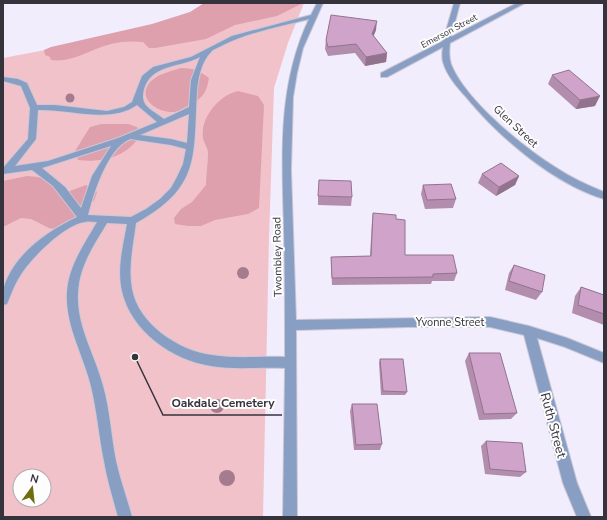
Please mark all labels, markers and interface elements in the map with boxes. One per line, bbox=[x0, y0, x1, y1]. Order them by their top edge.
street label: Emerson Street bbox=[419, 11, 480, 51]
street label: Glen Street bbox=[490, 102, 541, 151]
street label: Twombley Road bbox=[269, 217, 286, 297]
street label: Yvonne Street bbox=[415, 315, 484, 330]
callout: Oakdale Cemetery bbox=[163, 391, 282, 415]
street label: Ruth Street bbox=[536, 391, 570, 460]
text: Oakdale Cemetery bbox=[171, 395, 275, 411]
north arrow bbox=[12, 468, 52, 508]
text: N bbox=[29, 471, 40, 487]

